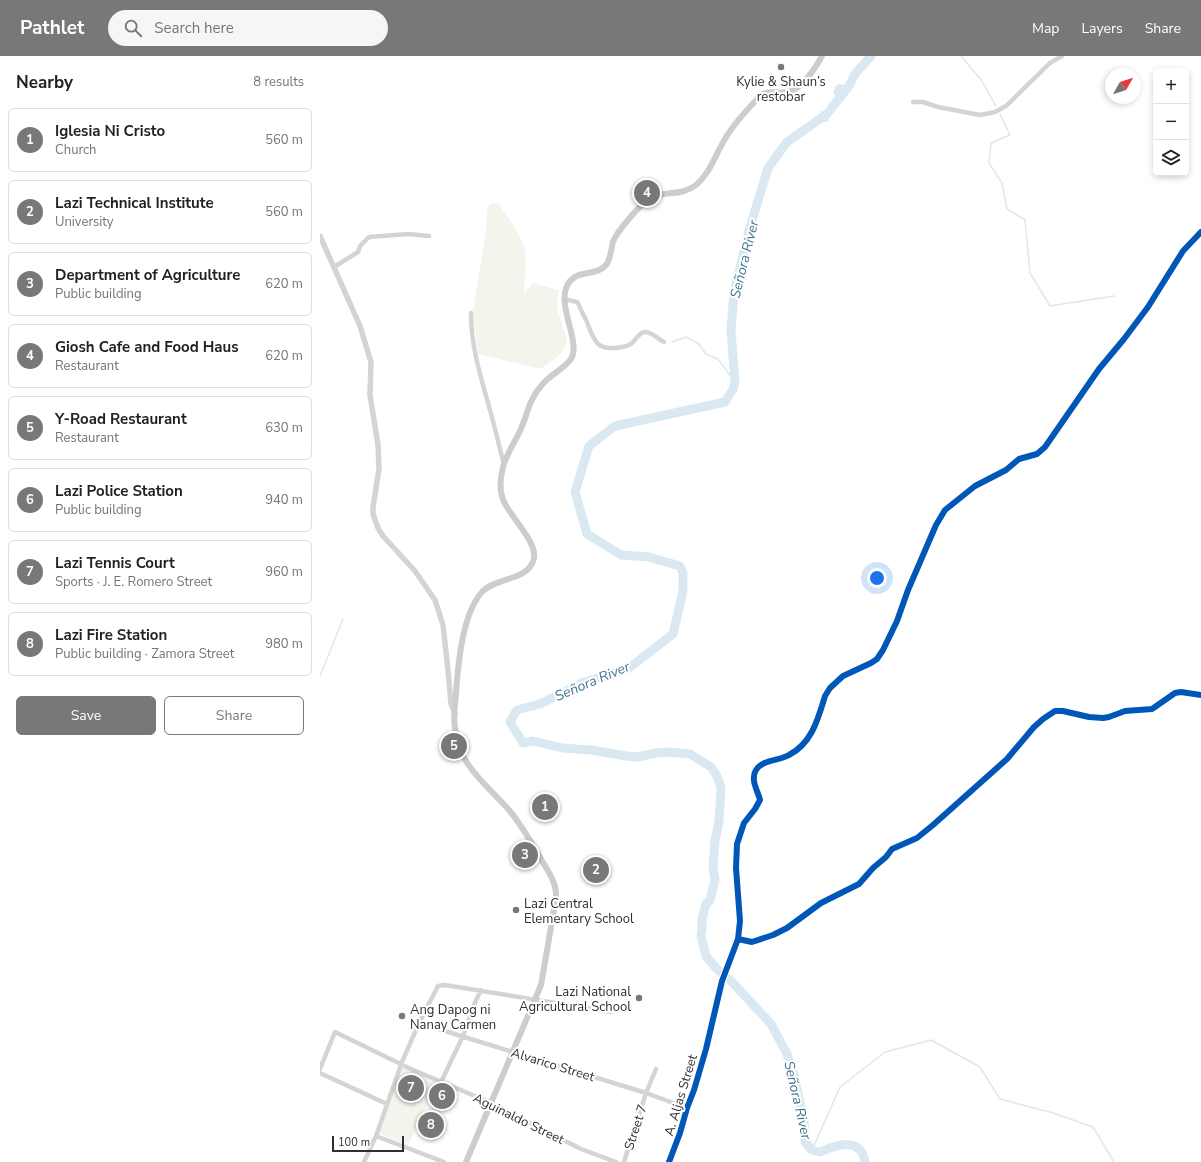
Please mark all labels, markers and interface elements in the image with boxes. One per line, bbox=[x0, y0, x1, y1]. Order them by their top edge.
search box bbox=[108, 10, 388, 46]
text: Pathlet bbox=[20, 15, 84, 41]
icon: search bbox=[122, 17, 144, 39]
text: Search here bbox=[154, 18, 234, 38]
text: Map bbox=[1032, 19, 1059, 38]
text: Layers bbox=[1081, 19, 1123, 38]
text: Share bbox=[1145, 19, 1181, 38]
marker: Kylie & Shaun’s restobar bbox=[776, 62, 786, 72]
north arrow bbox=[1105, 68, 1141, 104]
map controls bbox=[1153, 68, 1189, 176]
button: + bbox=[1153, 68, 1189, 104]
text: Nearby bbox=[16, 71, 73, 94]
text: 8 results bbox=[253, 73, 304, 91]
place label: Kylie & Shaun’s restobar bbox=[736, 73, 826, 106]
button: − bbox=[1153, 104, 1189, 140]
text: Iglesia Ni Cristo bbox=[55, 121, 165, 141]
text: 1 bbox=[26, 131, 34, 149]
text: 560 m bbox=[265, 131, 303, 149]
button: layers bbox=[1153, 140, 1189, 176]
text: Church bbox=[55, 141, 96, 159]
pin: 4 bbox=[634, 178, 660, 208]
text: Lazi Technical Institute bbox=[55, 193, 214, 213]
text: 2 bbox=[26, 203, 34, 221]
text: 560 m bbox=[265, 203, 303, 221]
text: University bbox=[55, 213, 114, 231]
water label: Señora River bbox=[726, 217, 764, 300]
text: Department of Agriculture bbox=[55, 265, 240, 285]
text: 3 bbox=[26, 275, 34, 293]
text: 620 m bbox=[265, 275, 303, 293]
text: Public building bbox=[55, 285, 142, 303]
text: Giosh Cafe and Food Haus bbox=[55, 337, 239, 357]
text: 4 bbox=[26, 347, 34, 365]
text: 620 m bbox=[265, 347, 303, 365]
text: Restaurant bbox=[55, 357, 119, 375]
text: Y-Road Restaurant bbox=[55, 409, 187, 429]
text: 5 bbox=[26, 419, 34, 437]
text: 630 m bbox=[265, 419, 303, 437]
text: Restaurant bbox=[55, 429, 119, 447]
text: Lazi Police Station bbox=[55, 481, 183, 501]
text: 6 bbox=[26, 491, 34, 509]
text: 940 m bbox=[265, 491, 303, 509]
text: Public building bbox=[55, 501, 142, 519]
text: Lazi Tennis Court bbox=[55, 553, 175, 573]
text: 7 bbox=[26, 563, 34, 581]
text: 960 m bbox=[265, 563, 303, 581]
your location bbox=[867, 568, 887, 588]
text: Sports · J. E. Romero Street bbox=[55, 573, 212, 591]
text: Lazi Fire Station bbox=[55, 625, 167, 645]
text: 8 bbox=[26, 635, 34, 653]
text: 980 m bbox=[265, 635, 303, 653]
text: Public building · Zamora Street bbox=[55, 645, 234, 663]
water label: Señora River bbox=[552, 657, 634, 706]
button: Save bbox=[16, 696, 156, 735]
button: Share bbox=[164, 696, 304, 735]
pin: 5 bbox=[441, 731, 467, 761]
pin: 1 bbox=[532, 792, 558, 822]
pin: 3 bbox=[512, 840, 538, 870]
pin: 2 bbox=[583, 855, 609, 885]
place label: Lazi Central Elementary School bbox=[524, 895, 634, 928]
marker: Lazi Central Elementary School bbox=[511, 905, 521, 915]
place label: Lazi National Agricultural School bbox=[519, 983, 631, 1016]
marker: Lazi National Agricultural School bbox=[634, 993, 644, 1003]
place label: Ang Dapog ni Nanay Carmen bbox=[410, 1001, 496, 1034]
marker: Ang Dapog ni Nanay Carmen bbox=[397, 1011, 407, 1021]
street label: Alvarico Street bbox=[509, 1044, 597, 1086]
street label: A. Aljas Street bbox=[660, 1052, 702, 1138]
water label: Señora River bbox=[779, 1059, 816, 1142]
pin: 7 bbox=[398, 1073, 424, 1103]
pin: 6 bbox=[429, 1081, 455, 1111]
street label: Aguinaldo Street bbox=[470, 1089, 567, 1149]
street label: Street 7 bbox=[620, 1102, 652, 1152]
pin: 8 bbox=[418, 1110, 444, 1140]
scale bar bbox=[332, 1134, 404, 1153]
text: 100 m bbox=[338, 1135, 370, 1150]

